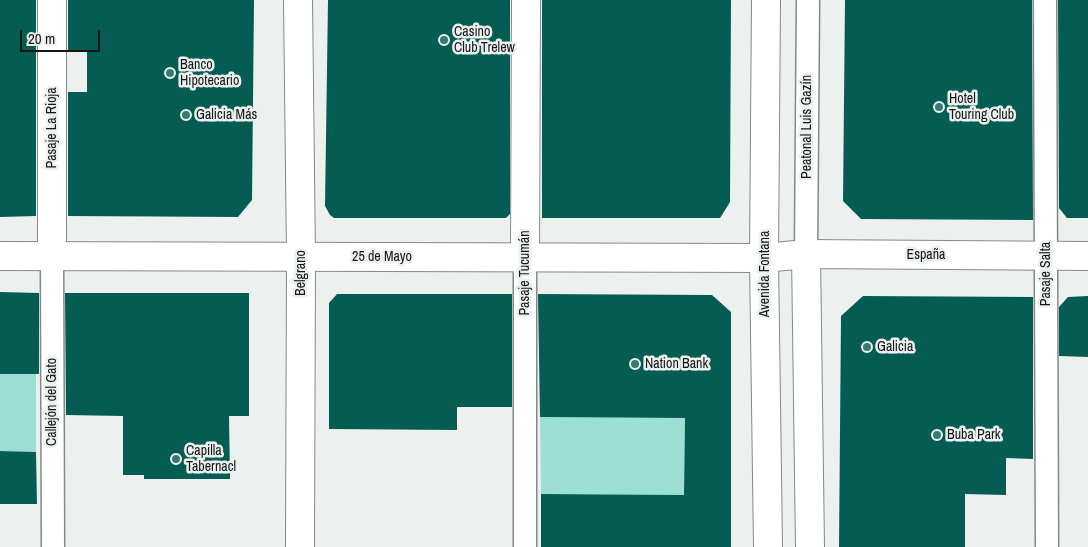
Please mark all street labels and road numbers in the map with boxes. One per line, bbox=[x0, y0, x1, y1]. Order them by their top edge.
street label: Peatonal Luis Gazín bbox=[799, 75, 815, 179]
street label: Pasaje La Rioja bbox=[44, 87, 60, 169]
street label: Pasaje Tucumán bbox=[517, 230, 533, 316]
street label: Avenida Fontana bbox=[757, 231, 773, 317]
street label: Pasaje Salta bbox=[1038, 242, 1054, 306]
street label: España bbox=[907, 247, 945, 263]
street label: 25 de Mayo bbox=[352, 249, 412, 265]
street label: Belgrano bbox=[293, 250, 309, 296]
street label: Callejón del Gato bbox=[44, 358, 60, 446]

